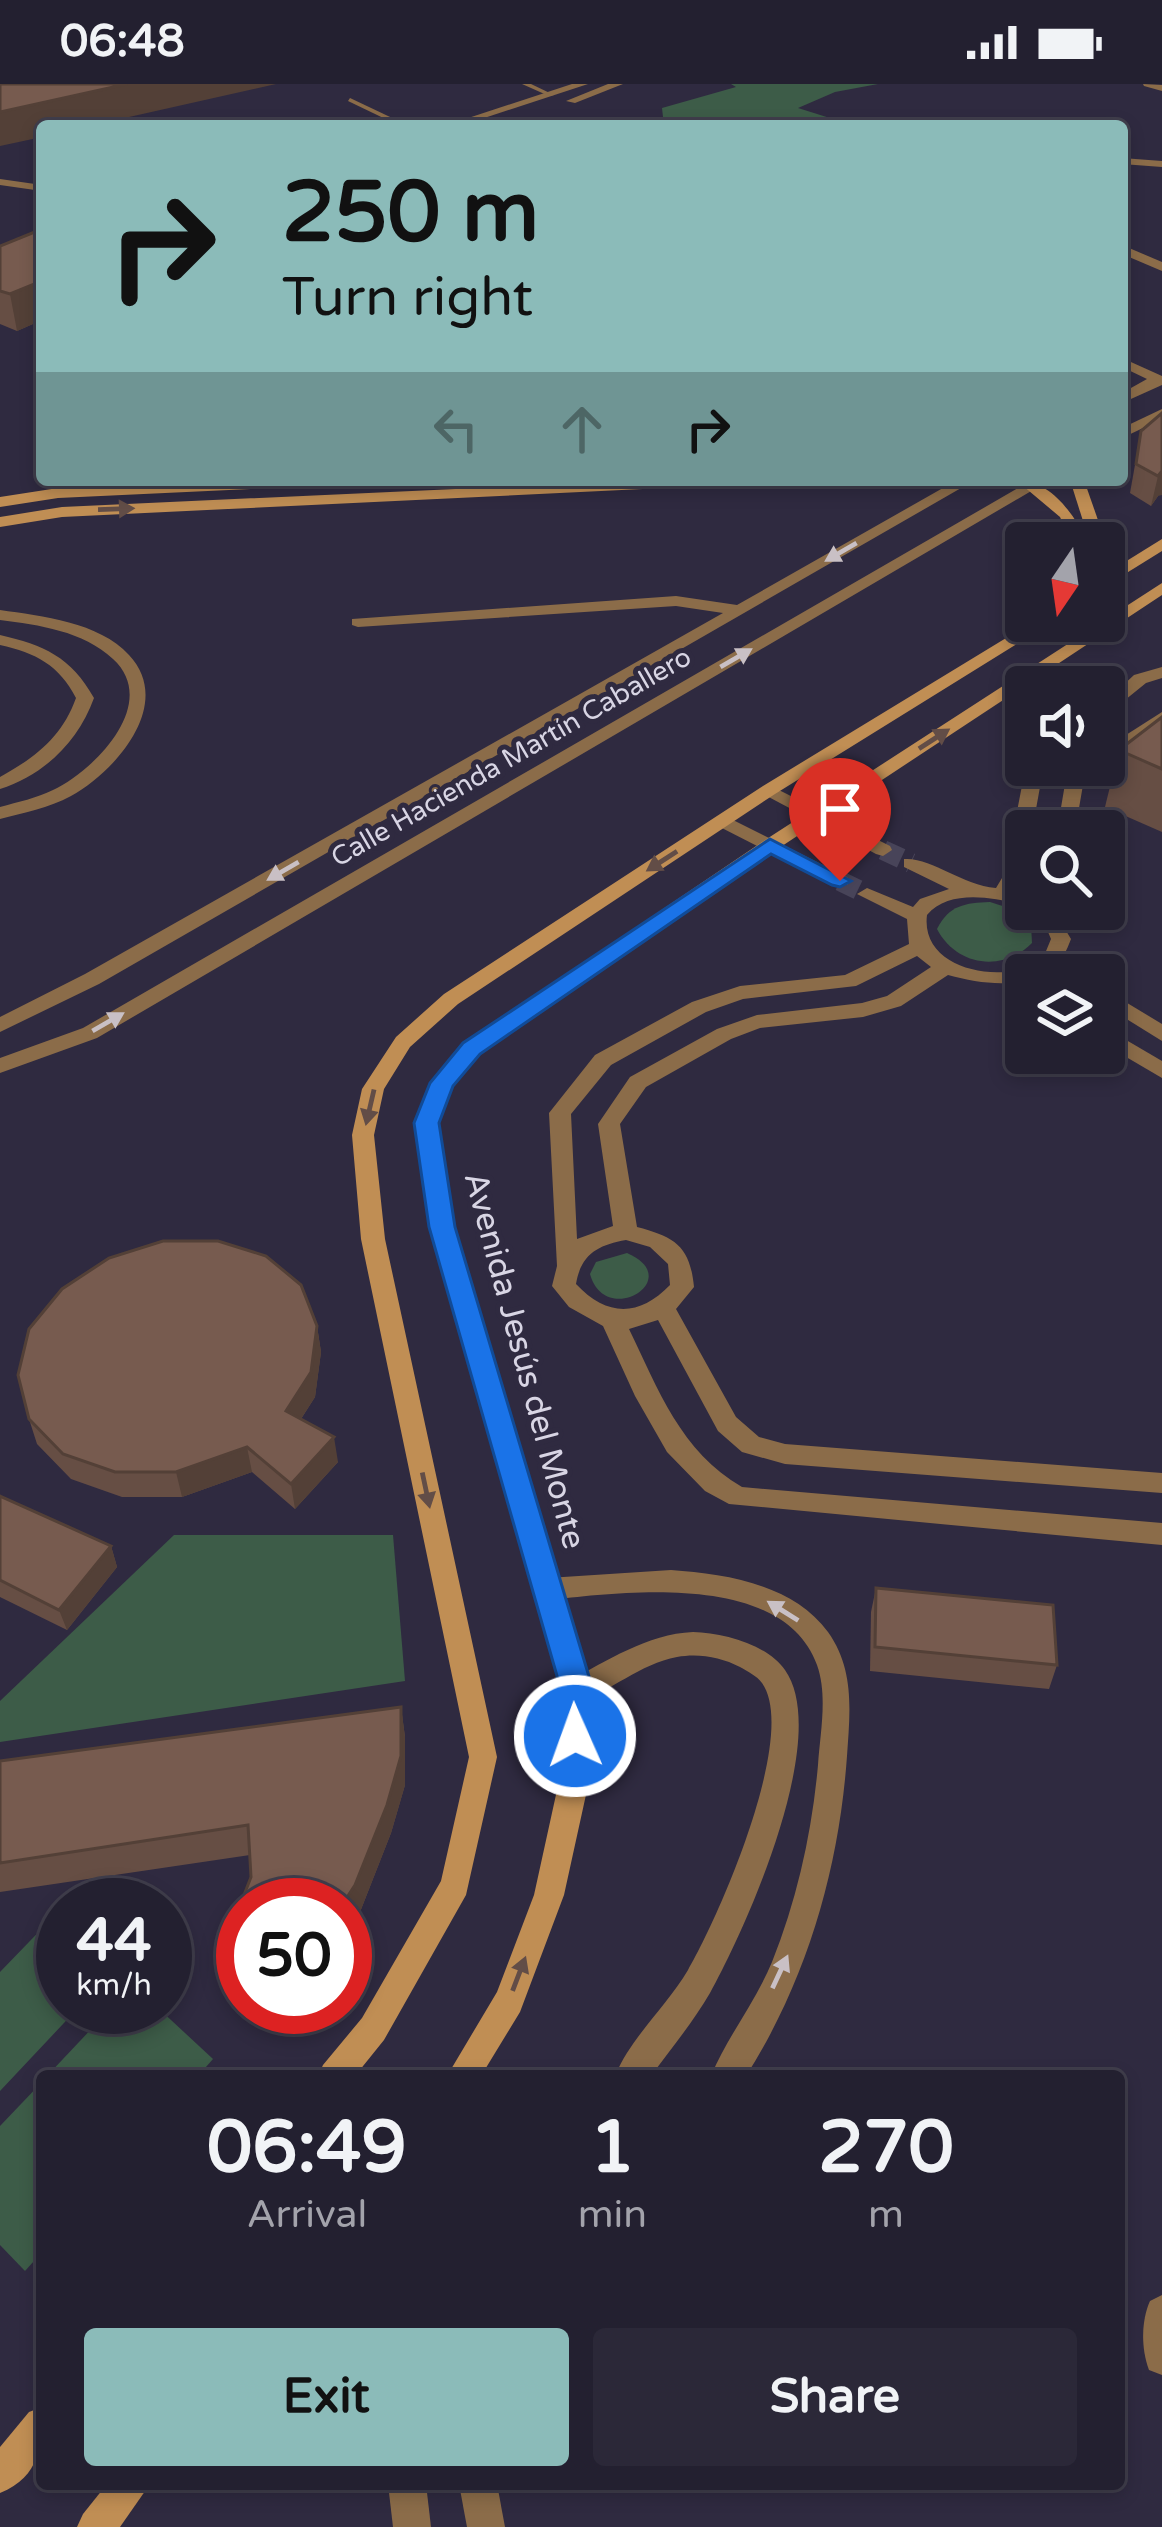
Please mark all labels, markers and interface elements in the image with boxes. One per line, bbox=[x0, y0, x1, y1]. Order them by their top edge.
text: 06:48 bbox=[60, 15, 185, 69]
text: 250 m bbox=[282, 163, 539, 264]
icon: right bbox=[84, 168, 240, 324]
text: Turn right bbox=[282, 265, 533, 330]
icon: left bbox=[423, 396, 489, 462]
icon: ahead bbox=[549, 396, 615, 462]
icon: right bbox=[675, 396, 741, 462]
one-way arrow bbox=[98, 499, 136, 518]
north arrow bbox=[1005, 522, 1125, 642]
map controls bbox=[1005, 522, 1125, 1074]
one-way arrow bbox=[824, 541, 857, 562]
street label: Calle Hacienda Martín Caballero bbox=[325, 640, 697, 874]
one-way arrow bbox=[719, 648, 753, 669]
button: sound bbox=[1005, 666, 1125, 786]
one-way arrow bbox=[918, 728, 951, 750]
pin bbox=[789, 758, 891, 881]
icon: arrive bbox=[807, 776, 873, 842]
button: search bbox=[1005, 810, 1125, 930]
one-way arrow bbox=[645, 850, 678, 872]
one-way arrow bbox=[266, 859, 300, 880]
button: layers bbox=[1005, 954, 1125, 1074]
one-way arrow bbox=[91, 1013, 125, 1034]
one-way arrow bbox=[360, 1089, 379, 1126]
street label: Avenida Jesús del Monte bbox=[455, 1168, 594, 1553]
one-way arrow bbox=[418, 1472, 437, 1510]
one-way arrow bbox=[766, 1601, 800, 1622]
position arrow bbox=[512, 1673, 638, 1799]
speed limit sign: 50 bbox=[216, 1878, 372, 2034]
text: 44 bbox=[76, 1905, 152, 1977]
one-way arrow bbox=[770, 1954, 790, 1989]
one-way arrow bbox=[510, 1955, 529, 1991]
text: km/h bbox=[76, 1967, 152, 2004]
text: 06:49 bbox=[207, 2105, 407, 2192]
text: 1 bbox=[590, 2105, 635, 2192]
text: 270 bbox=[818, 2105, 954, 2192]
text: Arrival bbox=[247, 2191, 367, 2238]
text: min bbox=[578, 2191, 647, 2238]
text: m bbox=[868, 2191, 904, 2238]
button: Exit bbox=[84, 2328, 569, 2466]
button: Share bbox=[593, 2328, 1077, 2466]

